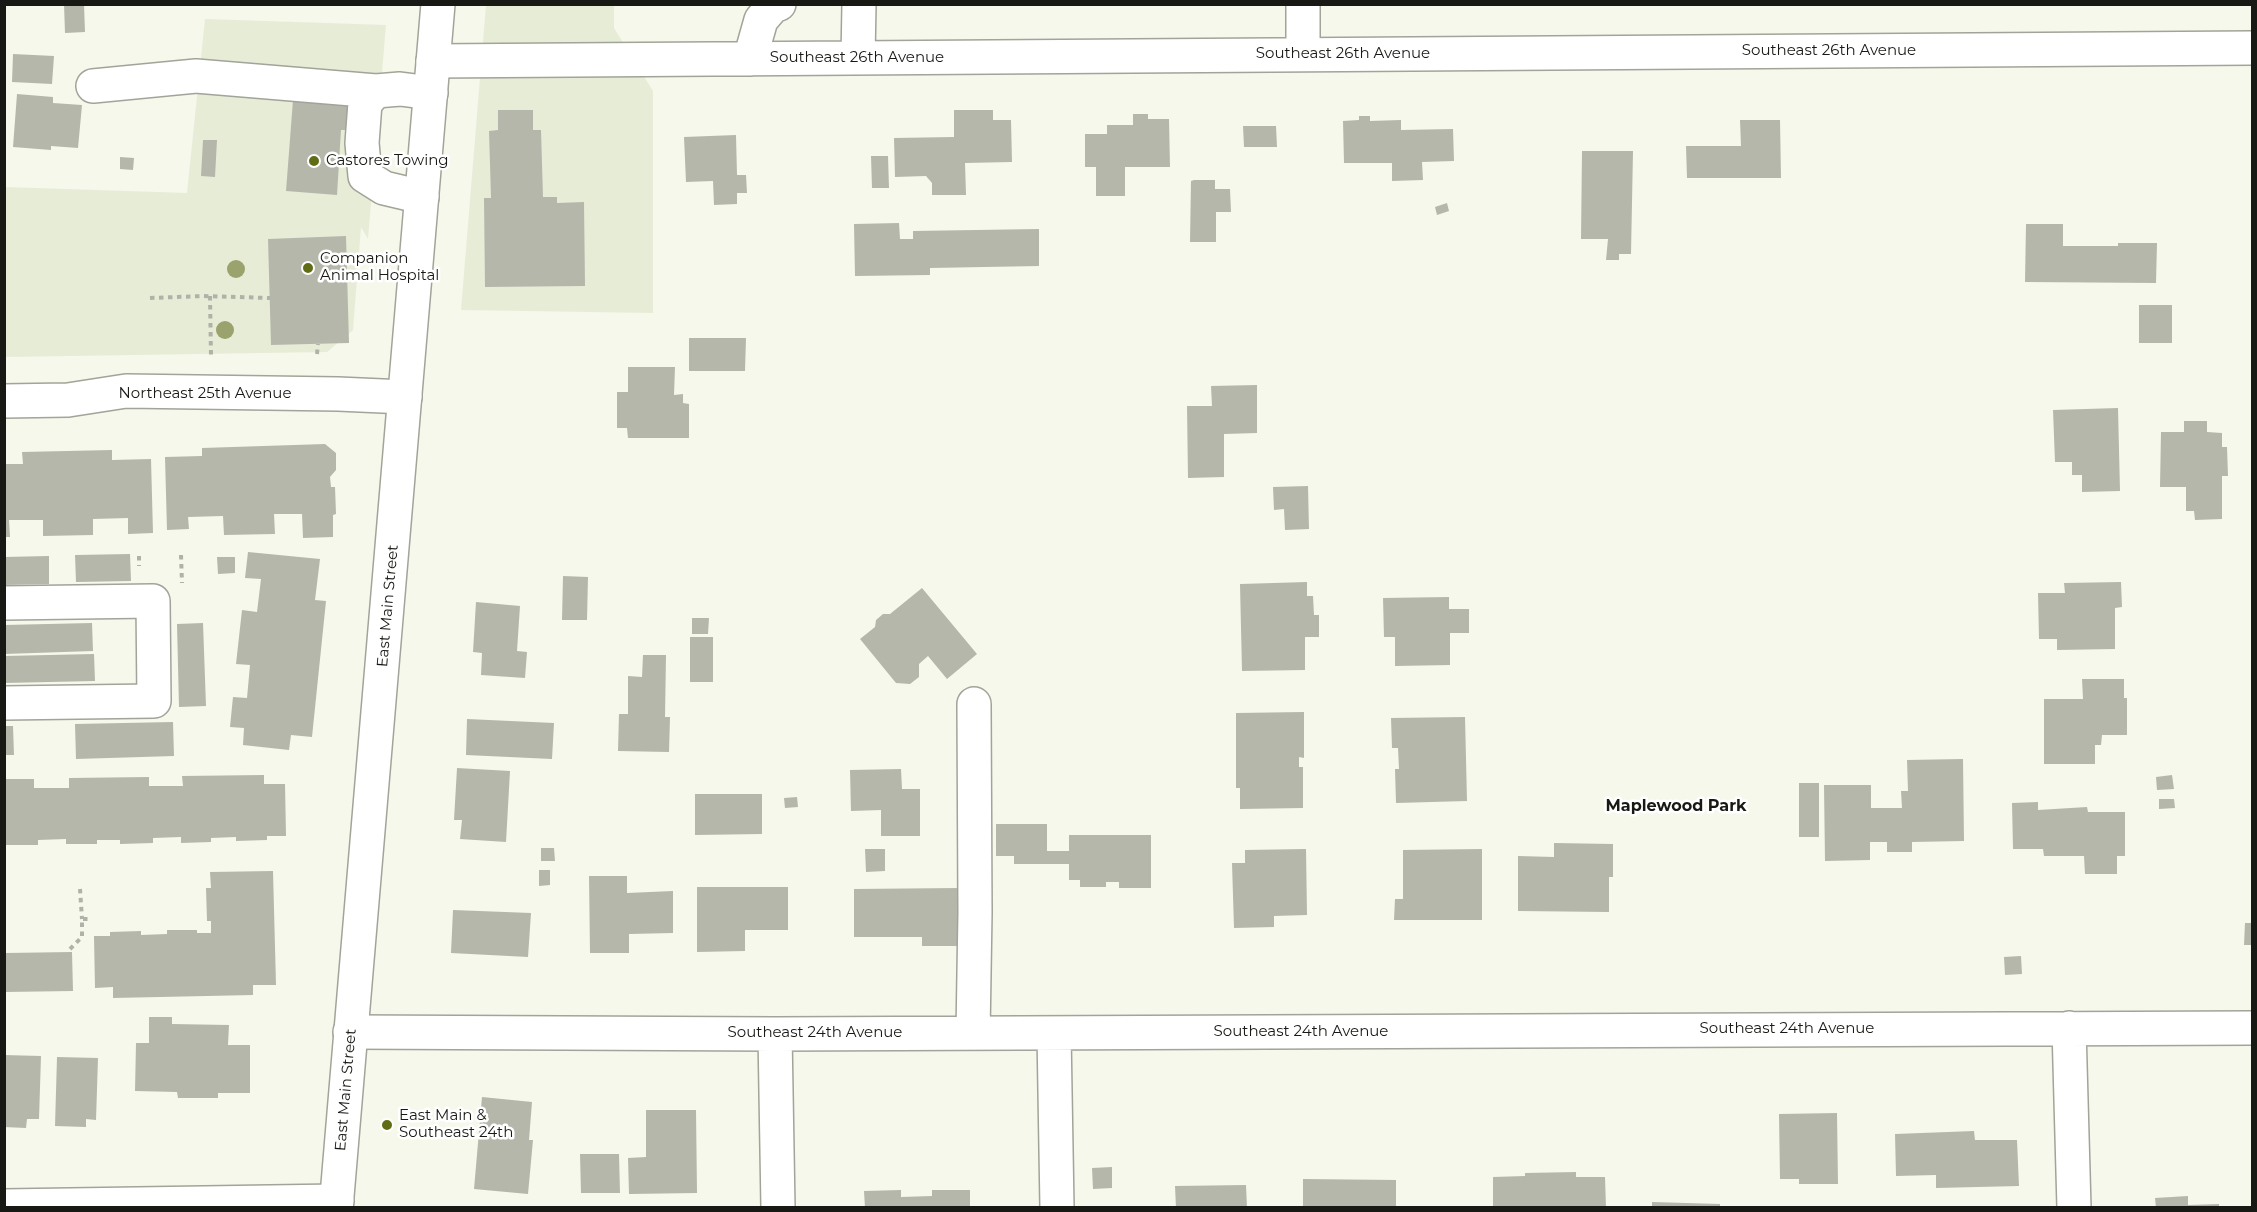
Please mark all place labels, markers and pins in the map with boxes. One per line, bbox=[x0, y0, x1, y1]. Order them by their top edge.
place label: Castores Towing bbox=[326, 152, 449, 170]
marker: Castores Towing bbox=[307, 154, 321, 168]
place label: Companion Animal Hospital bbox=[320, 250, 439, 285]
marker: Companion Animal Hospital bbox=[301, 261, 315, 275]
place label: East Main & Southeast 24th bbox=[399, 1107, 513, 1142]
marker: East Main & Southeast 24th bbox=[380, 1118, 394, 1132]

